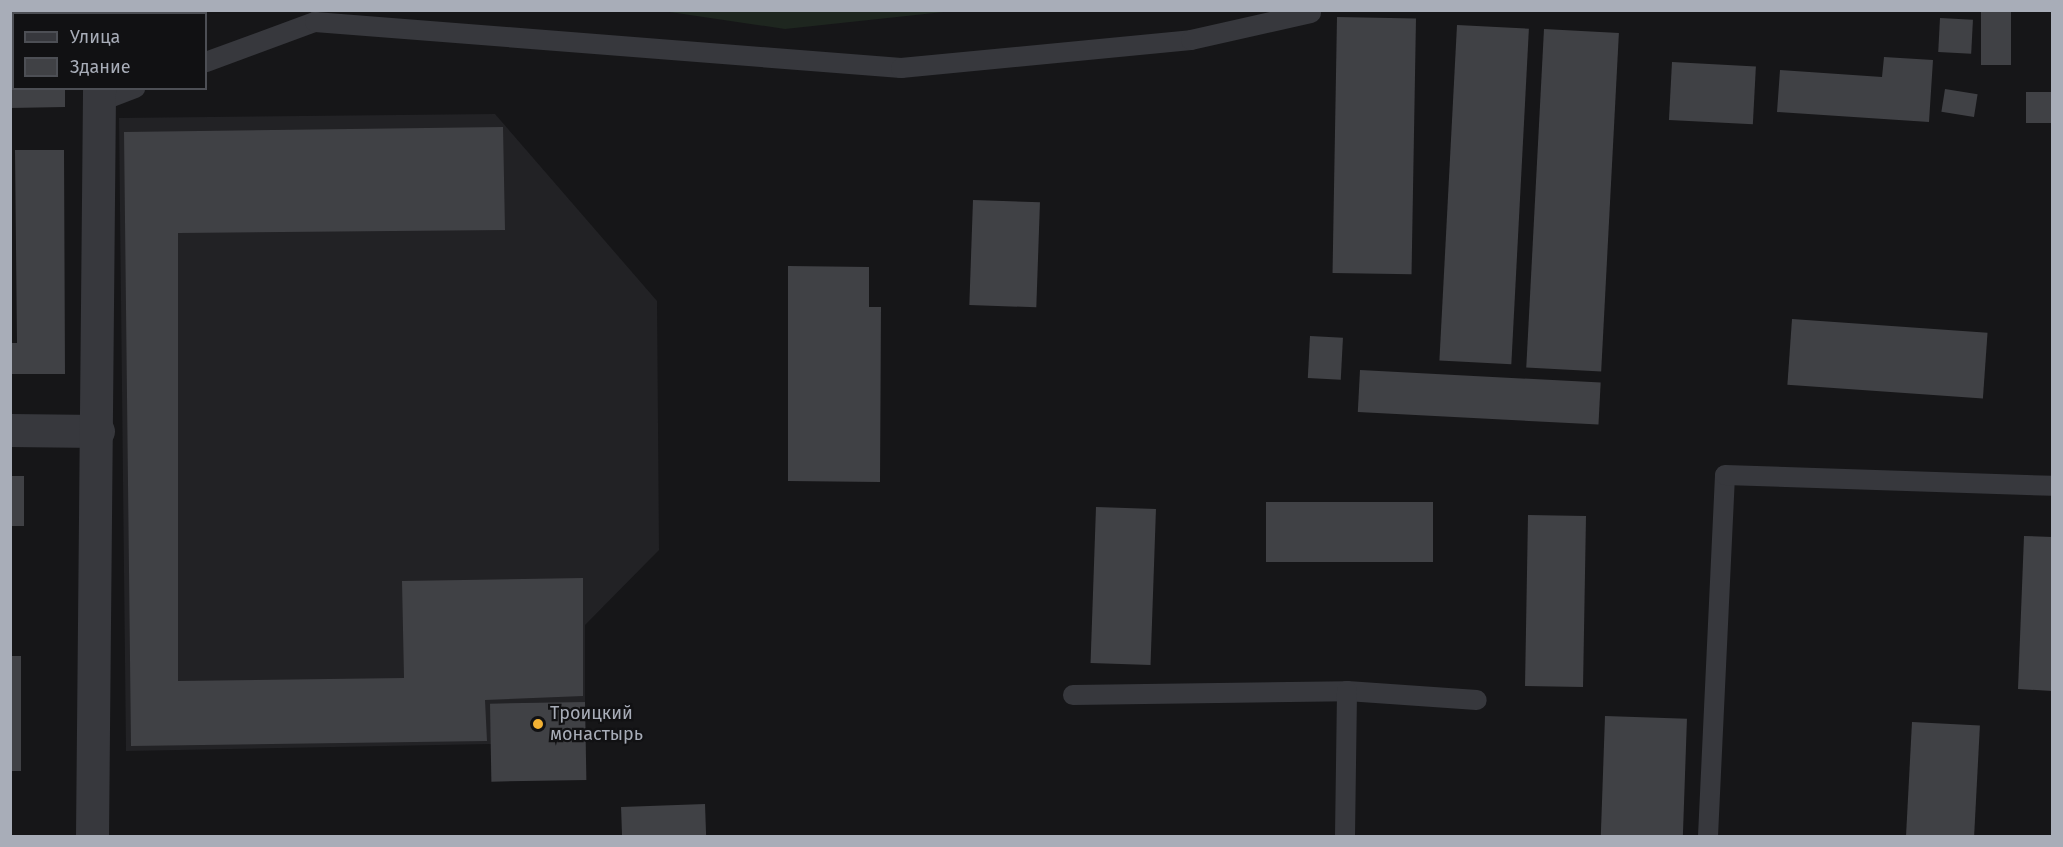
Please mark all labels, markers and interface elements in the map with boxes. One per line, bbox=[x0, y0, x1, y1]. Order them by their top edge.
legend bbox=[12, 12, 207, 90]
text: Улица bbox=[70, 26, 120, 48]
text: Здание bbox=[70, 56, 131, 78]
place label: Троицкий монастырь bbox=[550, 703, 643, 746]
marker: Троицкий монастырь bbox=[531, 717, 545, 731]

